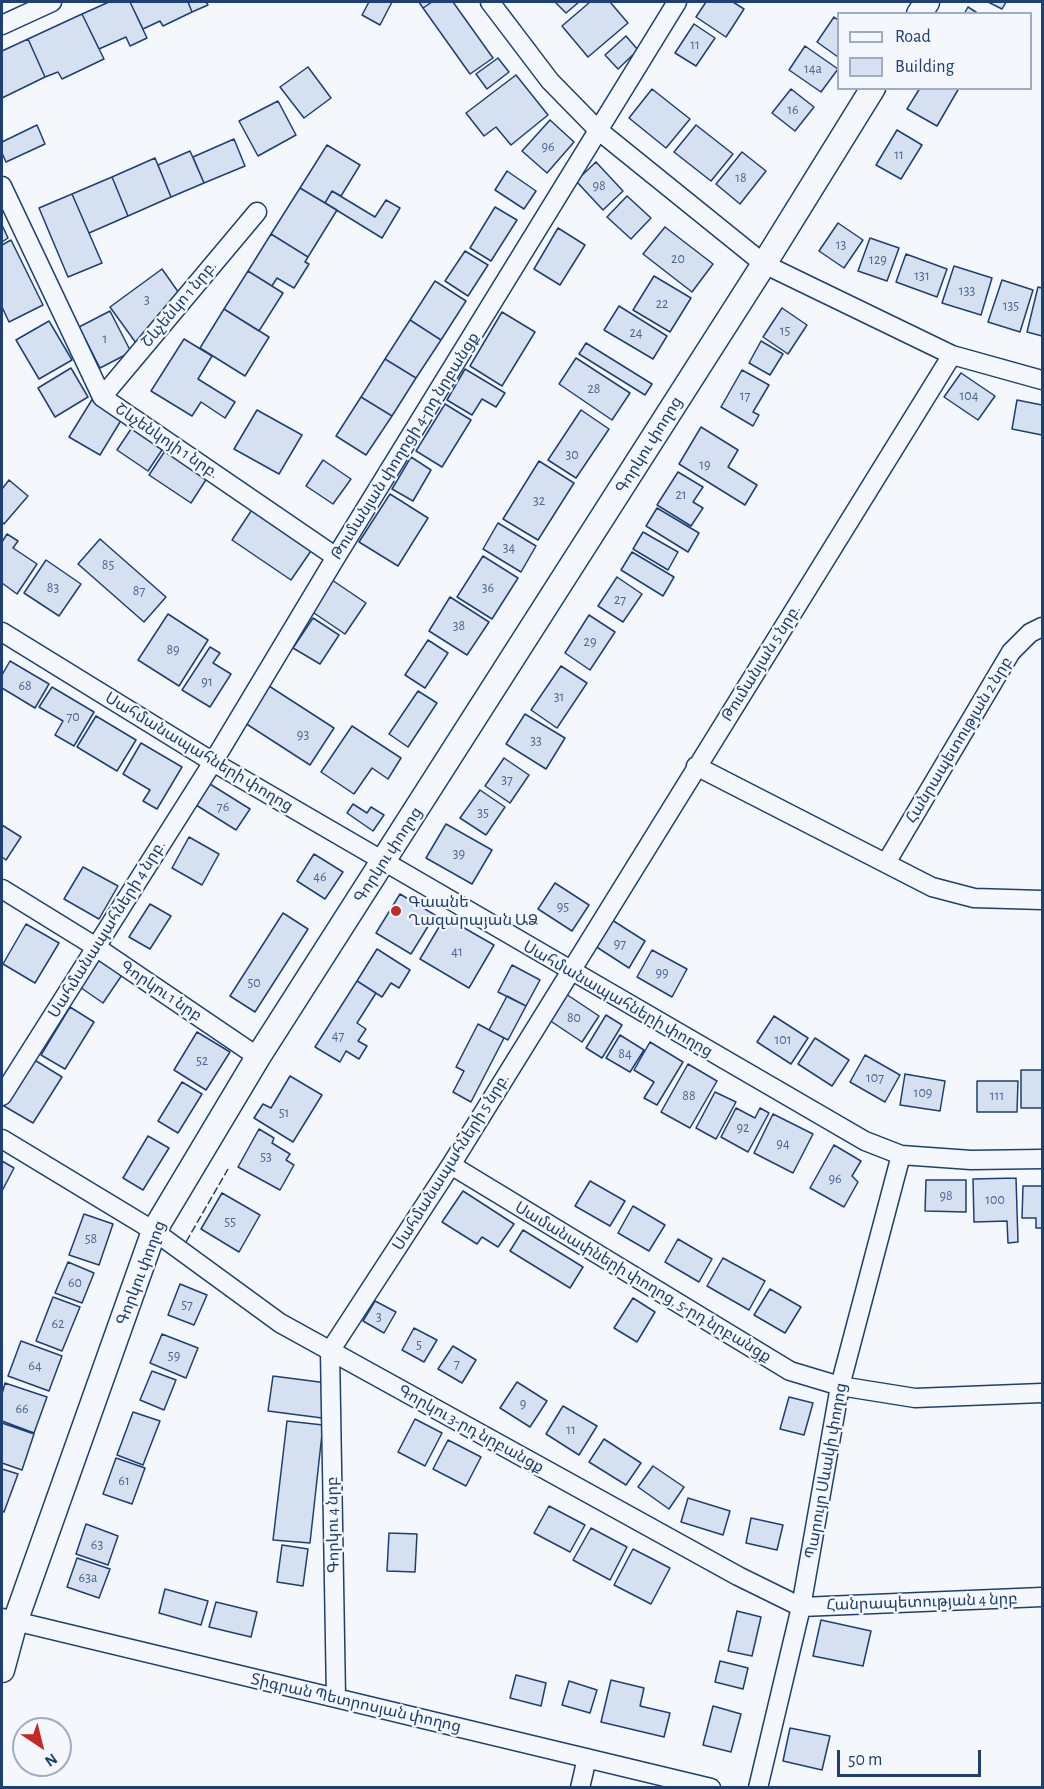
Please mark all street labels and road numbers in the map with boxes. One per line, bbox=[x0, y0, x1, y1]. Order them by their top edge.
street label: Շևչենկո 1 նրբ. bbox=[137, 257, 221, 351]
street label: Թումանյան փողոցի 4-րդ նրբանցք bbox=[327, 329, 483, 563]
street label: Գորկու փողոց bbox=[612, 393, 686, 497]
street label: Շևչենկոյի 1 նրբ. bbox=[111, 399, 223, 483]
street label: Թումանյան 5 նրբ. bbox=[717, 601, 805, 725]
street label: Հանրապետության 2 նրբ bbox=[902, 653, 1016, 827]
street label: Սահմանապահների փողոց bbox=[101, 688, 297, 816]
street label: Գորկու փողոց bbox=[350, 803, 426, 907]
street label: Սահմանապահների 4 նրբ. bbox=[44, 837, 170, 1021]
street label: Սահմանապահների փողոց bbox=[520, 937, 716, 1061]
street label: Գորկու 1 նրբ bbox=[116, 957, 206, 1025]
street label: Սահմանապահների 5 նրբ. bbox=[389, 1070, 513, 1254]
street label: Սամանափների փողոց, 5-րդ նրբանցք bbox=[511, 1198, 775, 1366]
street label: Գորկու փողոց bbox=[112, 1218, 170, 1328]
street label: Գորկու 3-րդ նրբանցք bbox=[395, 1381, 547, 1477]
street label: Պարույր Սևակի փողոց bbox=[801, 1381, 851, 1561]
street label: Գորկու 4 նրբ bbox=[323, 1476, 343, 1574]
street label: Հանրապետության 4 նրբ bbox=[826, 1589, 1018, 1615]
street label: Տիգրան Պետրոսյան փողոց bbox=[249, 1669, 463, 1737]

